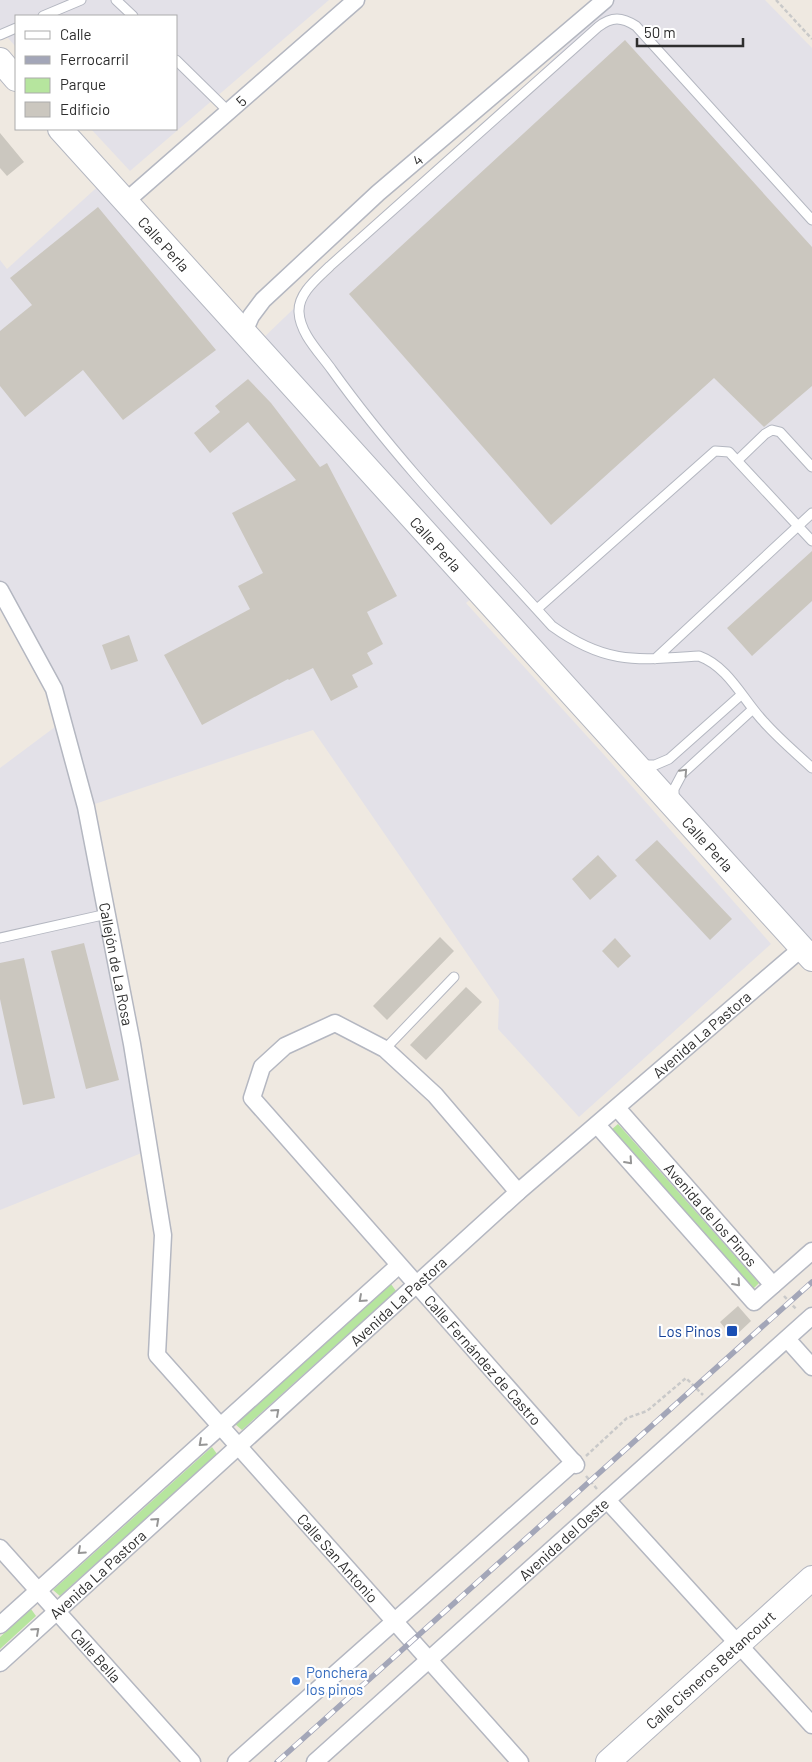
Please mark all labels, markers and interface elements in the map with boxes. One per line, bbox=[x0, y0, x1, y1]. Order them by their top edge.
legend bbox=[15, 15, 178, 130]
scale bar bbox=[637, 15, 743, 47]
text: 50 m bbox=[644, 23, 676, 41]
text: Calle bbox=[60, 25, 92, 43]
text: Ferrocarril bbox=[60, 50, 129, 68]
text: Parque bbox=[60, 75, 106, 93]
street label: 5 bbox=[232, 91, 250, 110]
text: Edificio bbox=[60, 100, 110, 118]
street label: 4 bbox=[408, 150, 426, 169]
street label: Calle Perla bbox=[135, 213, 194, 275]
street label: Calle Perla bbox=[407, 513, 465, 575]
one-way arrow bbox=[678, 769, 687, 778]
street label: Calle Perla bbox=[678, 813, 737, 875]
street label: Callejón de La Rosa bbox=[96, 901, 137, 1027]
street label: Avenida La Pastora bbox=[649, 987, 754, 1082]
one-way arrow bbox=[623, 1156, 632, 1165]
street label: Avenida de los Pinos bbox=[661, 1159, 761, 1270]
street label: Avenida La Pastora bbox=[346, 1253, 450, 1349]
one-way arrow bbox=[731, 1277, 740, 1286]
street label: Calle Fernández de Castro bbox=[421, 1291, 545, 1429]
one-way arrow bbox=[358, 1293, 367, 1302]
place label: Los Pinos bbox=[658, 1322, 721, 1340]
marker: Los Pinos bbox=[725, 1324, 739, 1338]
one-way arrow bbox=[271, 1409, 280, 1418]
one-way arrow bbox=[199, 1437, 208, 1446]
street label: Avenida del Oeste bbox=[515, 1494, 612, 1584]
street label: Calle San Antonio bbox=[294, 1510, 382, 1606]
one-way arrow bbox=[151, 1518, 160, 1527]
street label: Avenida La Pastora bbox=[46, 1526, 150, 1623]
one-way arrow bbox=[78, 1545, 87, 1554]
street label: Calle Cisneros Betancourt bbox=[642, 1607, 779, 1733]
street label: Calle Bella bbox=[67, 1624, 125, 1686]
one-way arrow bbox=[30, 1627, 39, 1636]
place label: Ponchera los pinos bbox=[306, 1663, 368, 1698]
marker: Ponchera los pinos bbox=[290, 1675, 302, 1687]

